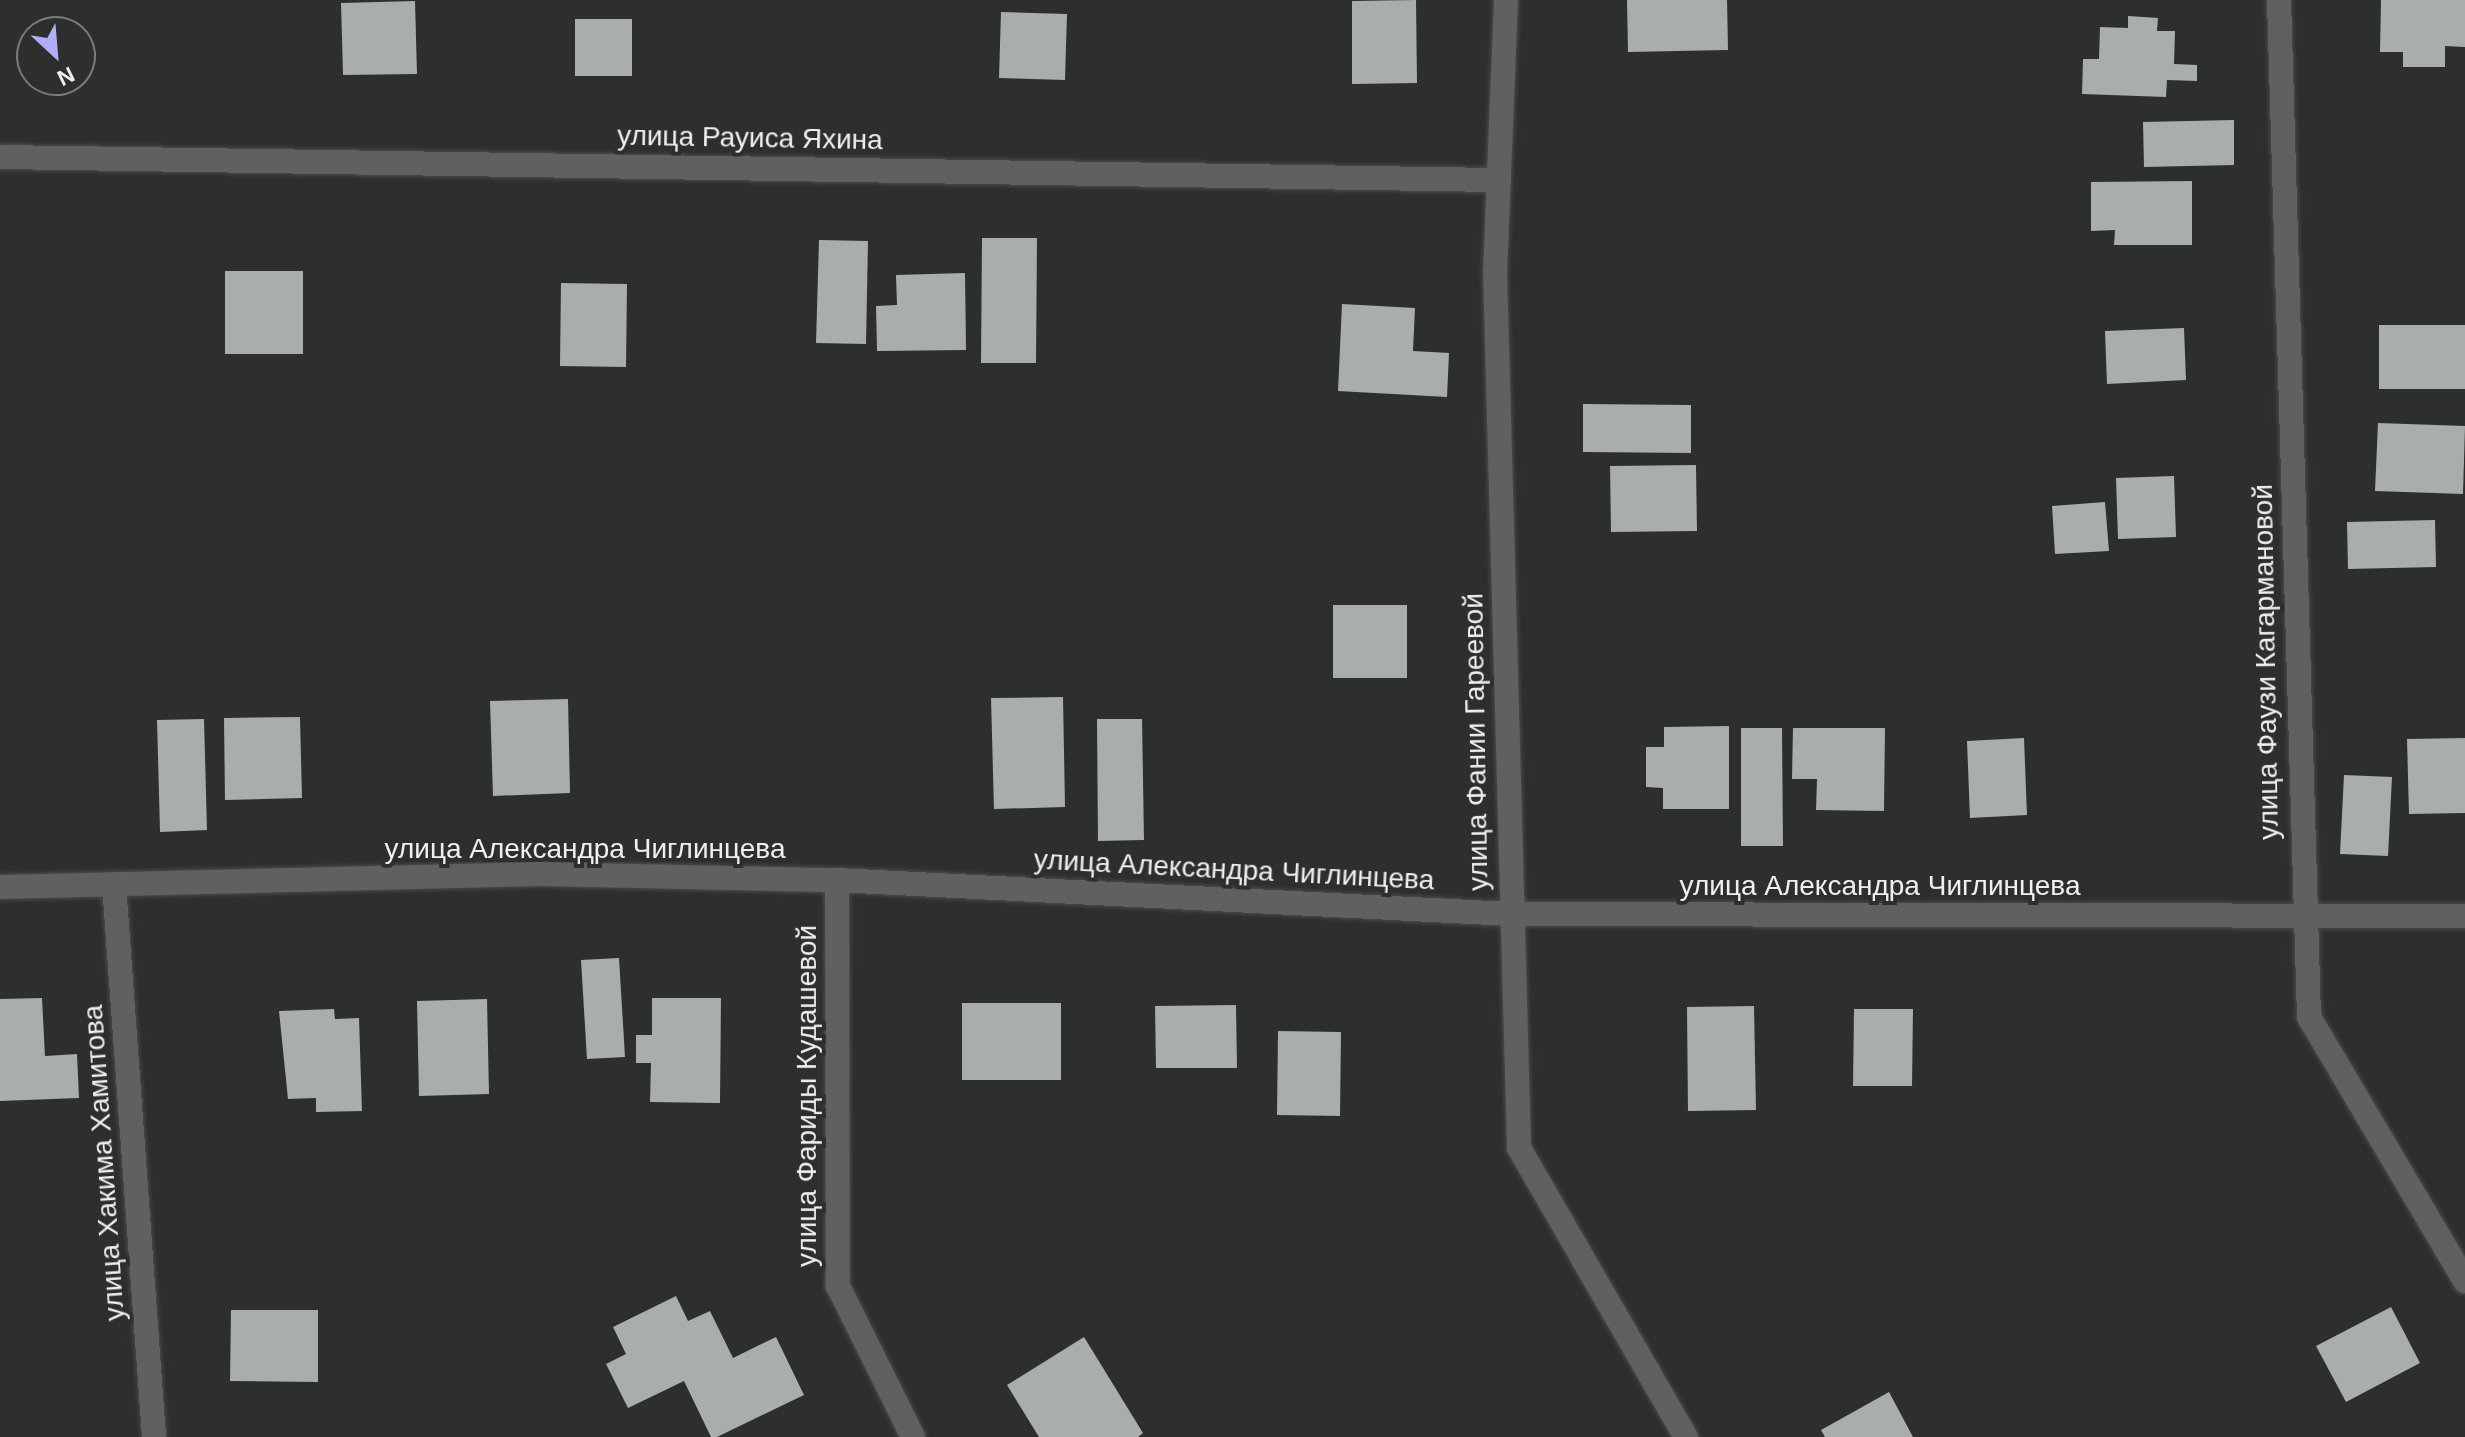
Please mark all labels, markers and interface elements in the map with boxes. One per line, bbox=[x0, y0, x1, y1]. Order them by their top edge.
north arrow bbox=[16, 16, 96, 96]
text: N bbox=[53, 62, 78, 91]
street label: улица Рауиса Яхина bbox=[617, 119, 883, 157]
street label: улица Фаузи Кагармановой bbox=[2246, 484, 2286, 840]
street label: улица Фании Гареевой bbox=[1457, 593, 1495, 891]
street label: улица Александра Чиглинцева bbox=[385, 832, 785, 866]
street label: улица Александра Чиглинцева bbox=[1033, 843, 1435, 897]
street label: улица Александра Чиглинцева bbox=[1680, 869, 2080, 903]
street label: улица Фариды Кудашевой bbox=[790, 925, 824, 1267]
street label: улица Хакима Хамитова bbox=[76, 1004, 132, 1322]

